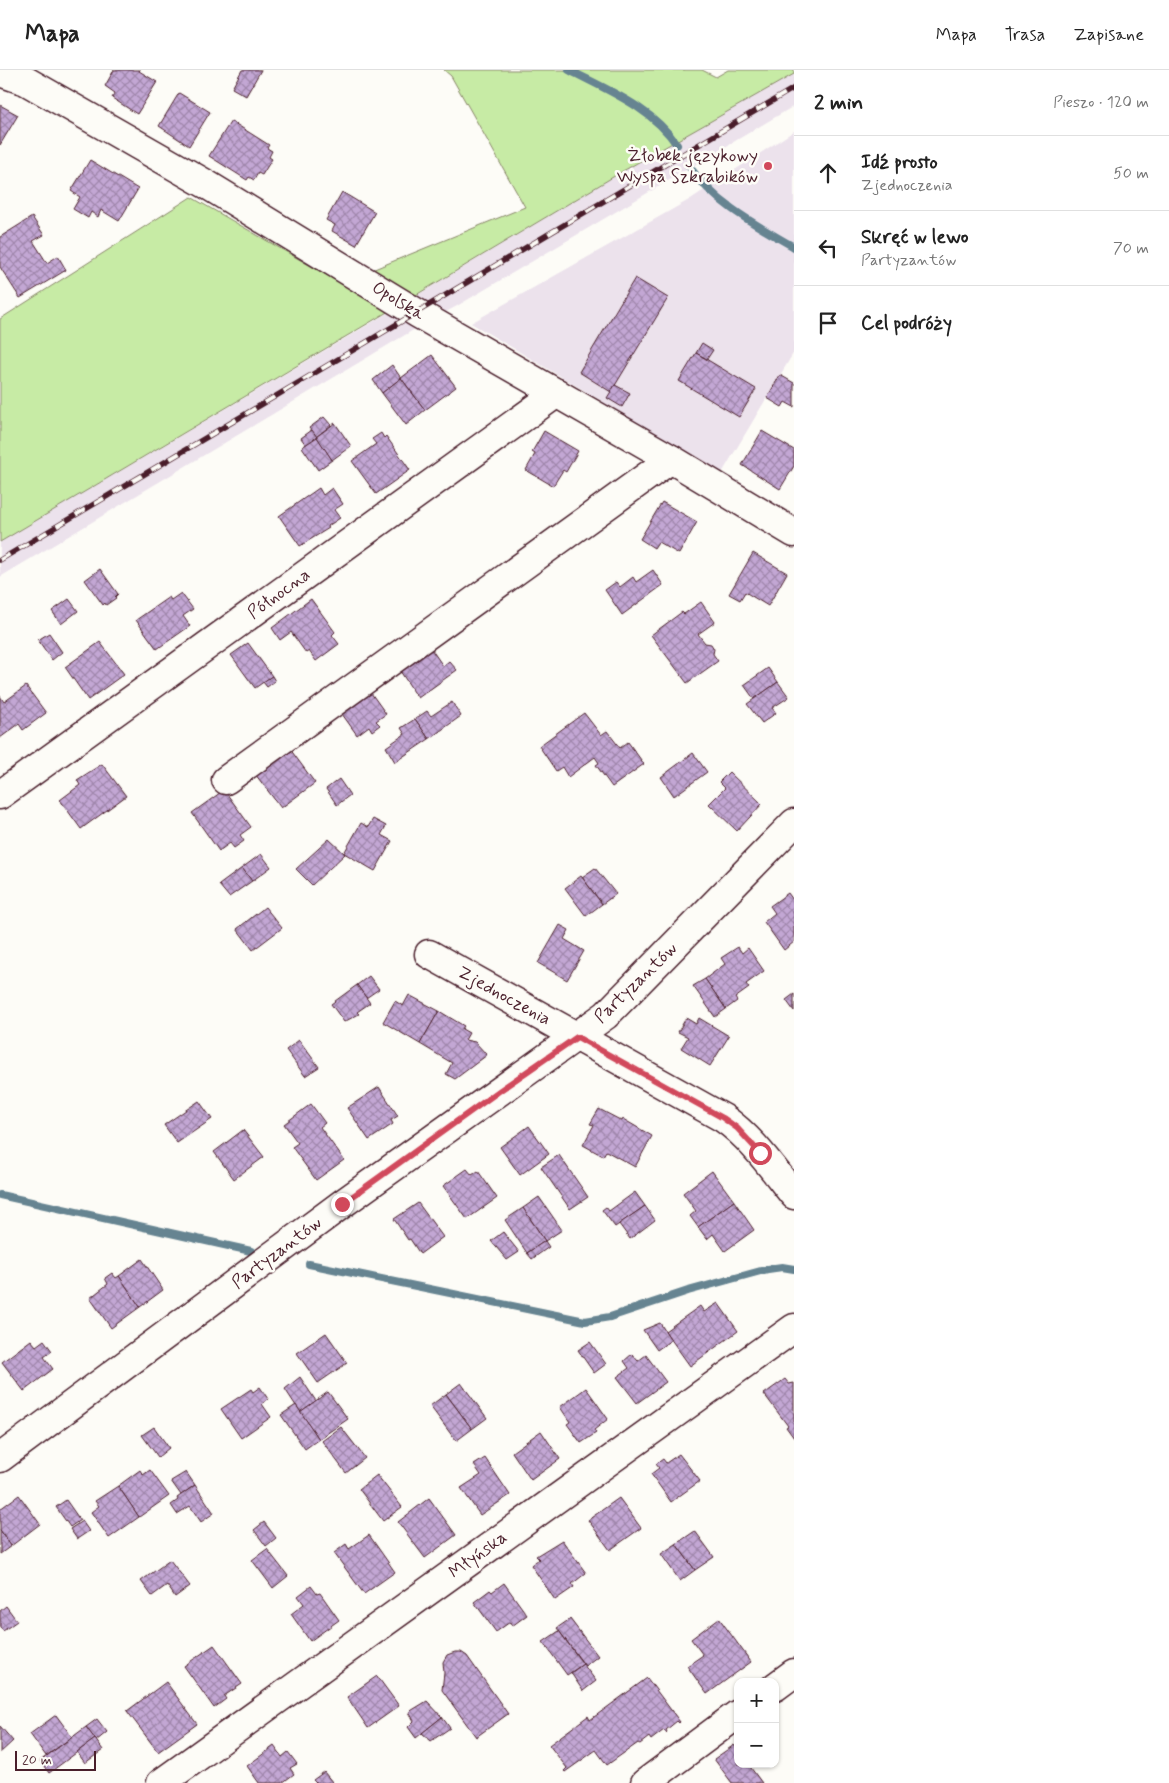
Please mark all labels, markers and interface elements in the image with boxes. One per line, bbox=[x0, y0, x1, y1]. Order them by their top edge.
text: Mapa bbox=[25, 19, 80, 50]
text: Mapa bbox=[936, 23, 977, 47]
text: Trasa bbox=[1005, 23, 1045, 47]
text: Zapisane bbox=[1073, 23, 1144, 47]
text: 2 min bbox=[814, 89, 863, 117]
text: Pieszo · 120 m bbox=[1053, 92, 1149, 113]
place label: Żłobek językowy Wyspa Szkrabików bbox=[617, 144, 758, 189]
text: Idź prosto bbox=[861, 150, 938, 175]
icon: ahead bbox=[814, 159, 842, 187]
marker: Żłobek językowy Wyspa Szkrabików bbox=[762, 160, 774, 172]
text: 50 m bbox=[1113, 163, 1149, 184]
text: Zjednoczenia bbox=[861, 175, 953, 196]
text: Skręć w lewo bbox=[861, 225, 969, 250]
icon: left bbox=[814, 234, 842, 262]
text: 70 m bbox=[1113, 238, 1149, 259]
text: Partyzantów bbox=[861, 250, 956, 271]
street label: Opolska bbox=[367, 276, 429, 326]
icon: arrive bbox=[814, 309, 842, 337]
text: Cel podróży bbox=[861, 311, 952, 336]
street label: Północna bbox=[243, 563, 315, 625]
street label: Partyzantów bbox=[589, 937, 683, 1029]
street label: Zjednoczenia bbox=[453, 961, 555, 1031]
route start bbox=[749, 1142, 772, 1165]
route end bbox=[331, 1193, 354, 1216]
street label: Partyzantów bbox=[227, 1211, 327, 1295]
street label: Młyńska bbox=[444, 1526, 512, 1584]
map controls bbox=[734, 1678, 779, 1768]
button: + bbox=[734, 1678, 779, 1723]
button: − bbox=[734, 1723, 779, 1768]
scale bar bbox=[15, 1748, 96, 1771]
text: 20 m bbox=[22, 1751, 52, 1769]

